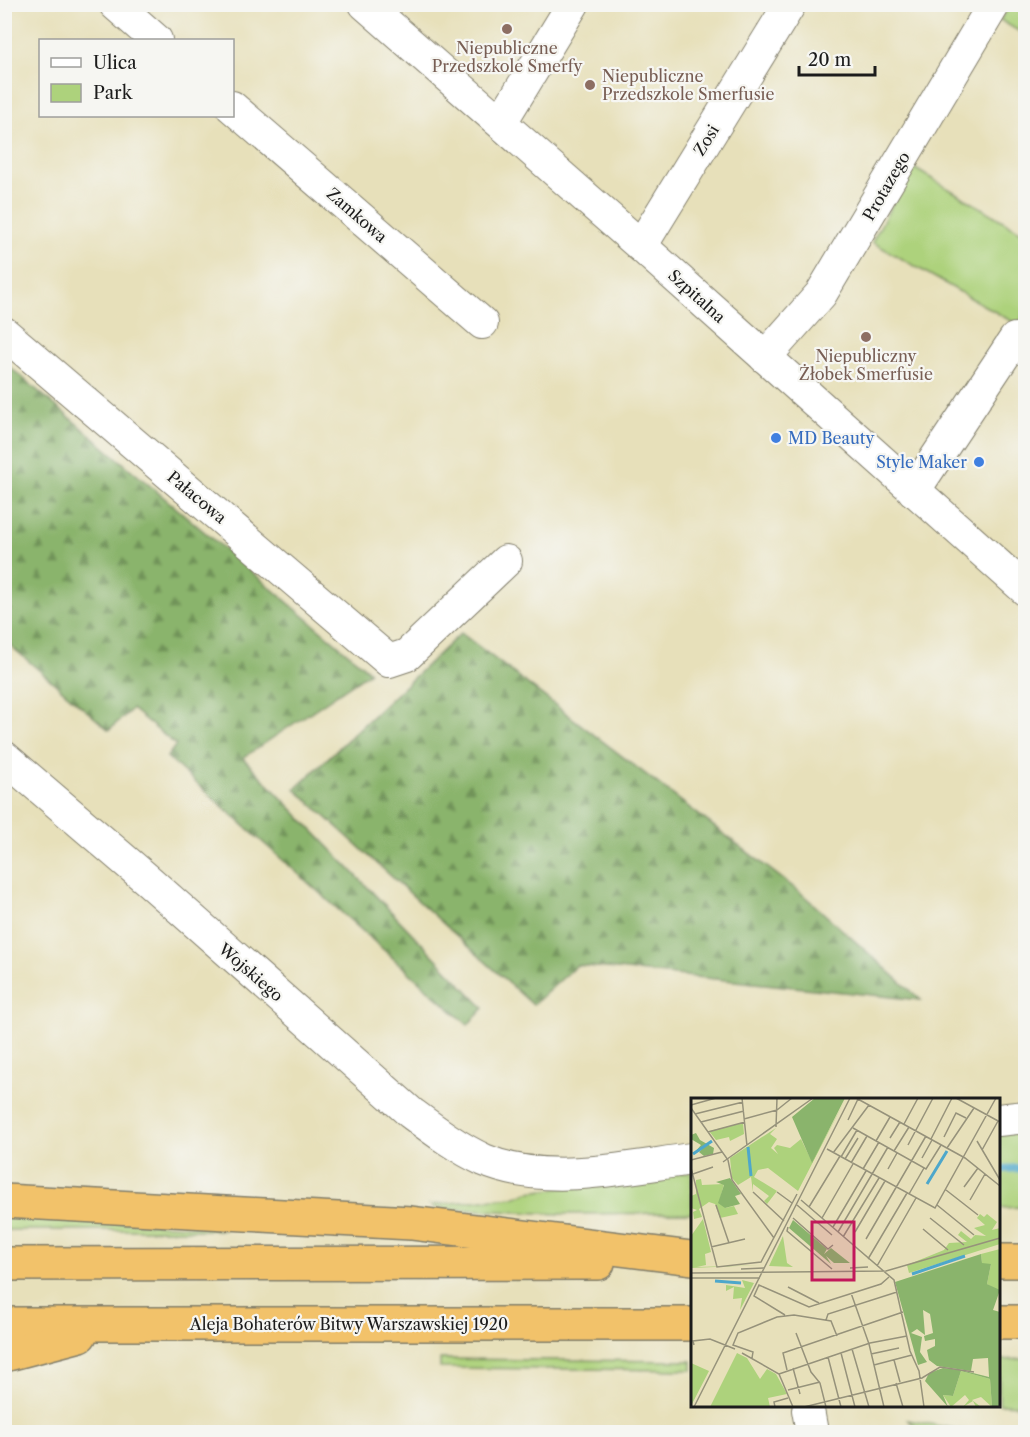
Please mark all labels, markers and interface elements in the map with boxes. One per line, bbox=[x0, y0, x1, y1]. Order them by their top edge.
marker: Niepubliczne Przedszkole Smerfy bbox=[500, 22, 514, 36]
place label: Niepubliczne Przedszkole Smerfy bbox=[432, 38, 583, 76]
legend bbox=[39, 39, 234, 117]
scale bar bbox=[799, 39, 876, 77]
text: 20 m bbox=[808, 49, 852, 71]
text: Ulica bbox=[93, 52, 137, 74]
place label: Niepubliczne Przedszkole Smerfusie bbox=[602, 66, 774, 104]
marker: Niepubliczne Przedszkole Smerfusie bbox=[583, 78, 597, 92]
text: Park bbox=[93, 82, 134, 104]
street label: Zosi bbox=[689, 121, 723, 159]
street label: Protazego bbox=[858, 148, 914, 224]
street label: Zamkowa bbox=[323, 183, 392, 247]
street label: Szpitalna bbox=[664, 265, 730, 327]
marker: Niepubliczny Żłobek Smerfusie bbox=[859, 330, 873, 344]
place label: Niepubliczny Żłobek Smerfusie bbox=[799, 346, 933, 384]
place label: MD Beauty bbox=[788, 428, 875, 448]
marker: MD Beauty bbox=[769, 431, 783, 445]
place label: Style Maker bbox=[876, 452, 967, 472]
marker: Style Maker bbox=[972, 455, 986, 469]
street label: Pałacowa bbox=[163, 467, 231, 528]
street label: Wojskiego bbox=[214, 938, 287, 1006]
inset map bbox=[691, 1098, 1000, 1407]
street label: Aleja Bohaterów Bitwy Warszawskiej 1920 bbox=[189, 1314, 508, 1334]

